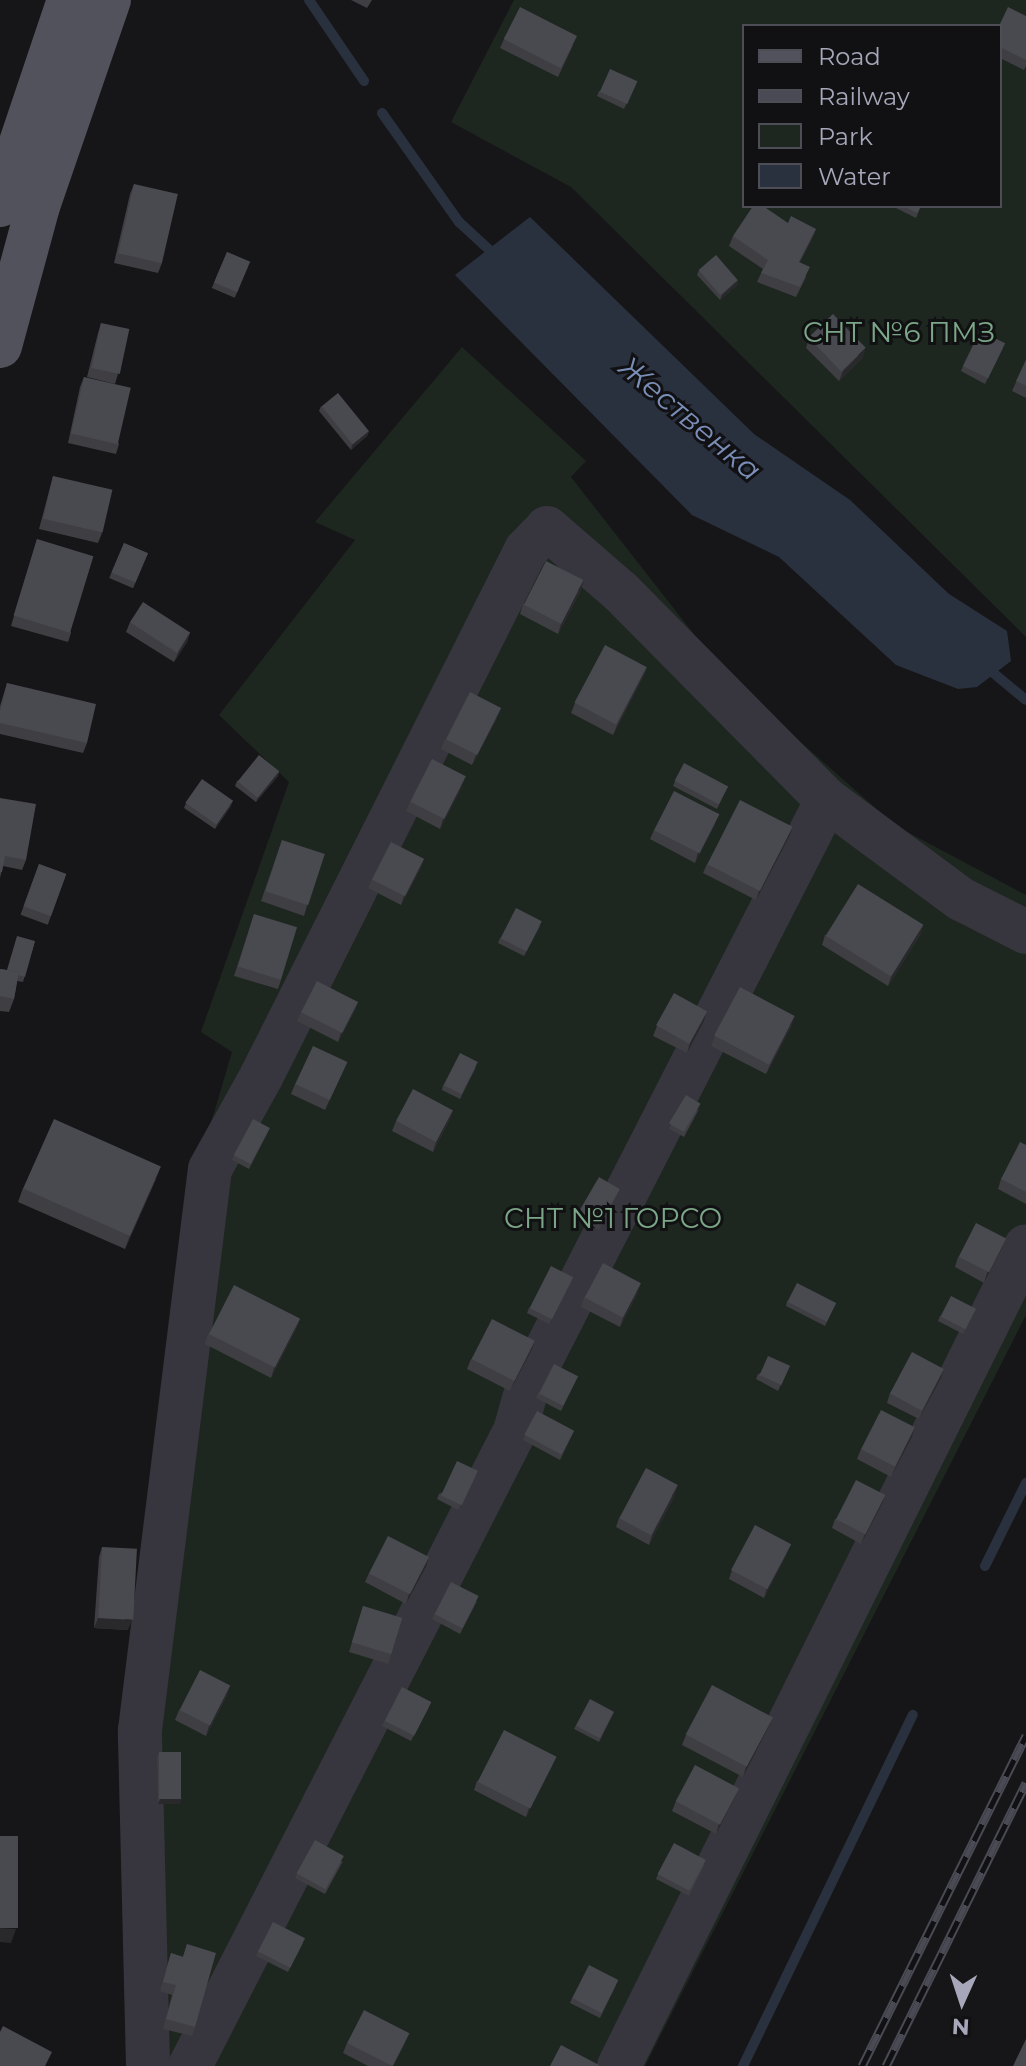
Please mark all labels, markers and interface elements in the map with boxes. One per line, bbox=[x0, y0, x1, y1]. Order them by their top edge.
legend bbox=[742, 24, 1002, 208]
text: Road bbox=[818, 42, 881, 71]
text: Railway bbox=[818, 82, 910, 111]
text: Park bbox=[818, 122, 873, 151]
text: Water bbox=[818, 162, 891, 191]
park label: СНТ №6 ПМЗ bbox=[803, 315, 995, 349]
water label: Жественка bbox=[612, 349, 768, 489]
park label: СНТ №1 ГОРСО bbox=[504, 1201, 722, 1235]
north arrow bbox=[922, 1962, 1002, 2042]
text: N bbox=[951, 2013, 970, 2040]

